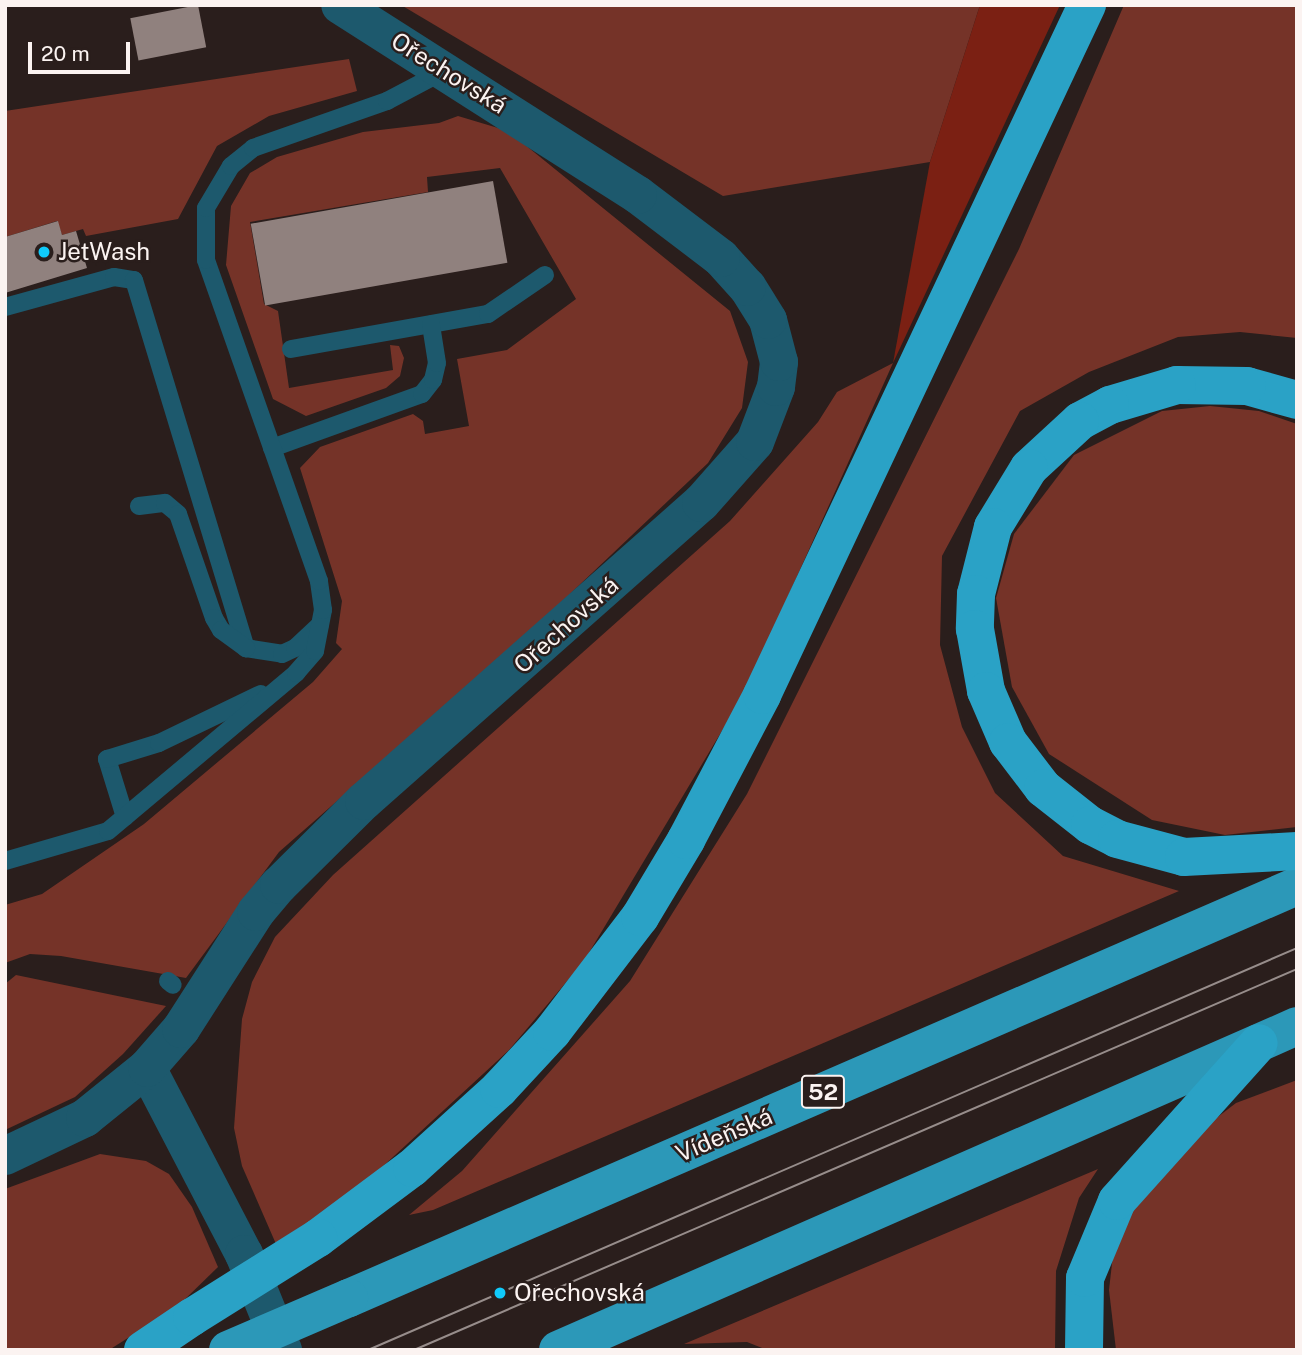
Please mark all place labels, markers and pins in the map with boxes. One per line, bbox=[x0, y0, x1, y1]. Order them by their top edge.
place label: JetWash bbox=[58, 238, 150, 266]
marker: JetWash bbox=[36, 244, 52, 260]
place label: Ořechovská bbox=[514, 1279, 645, 1307]
marker: Ořechovská bbox=[492, 1285, 508, 1301]

